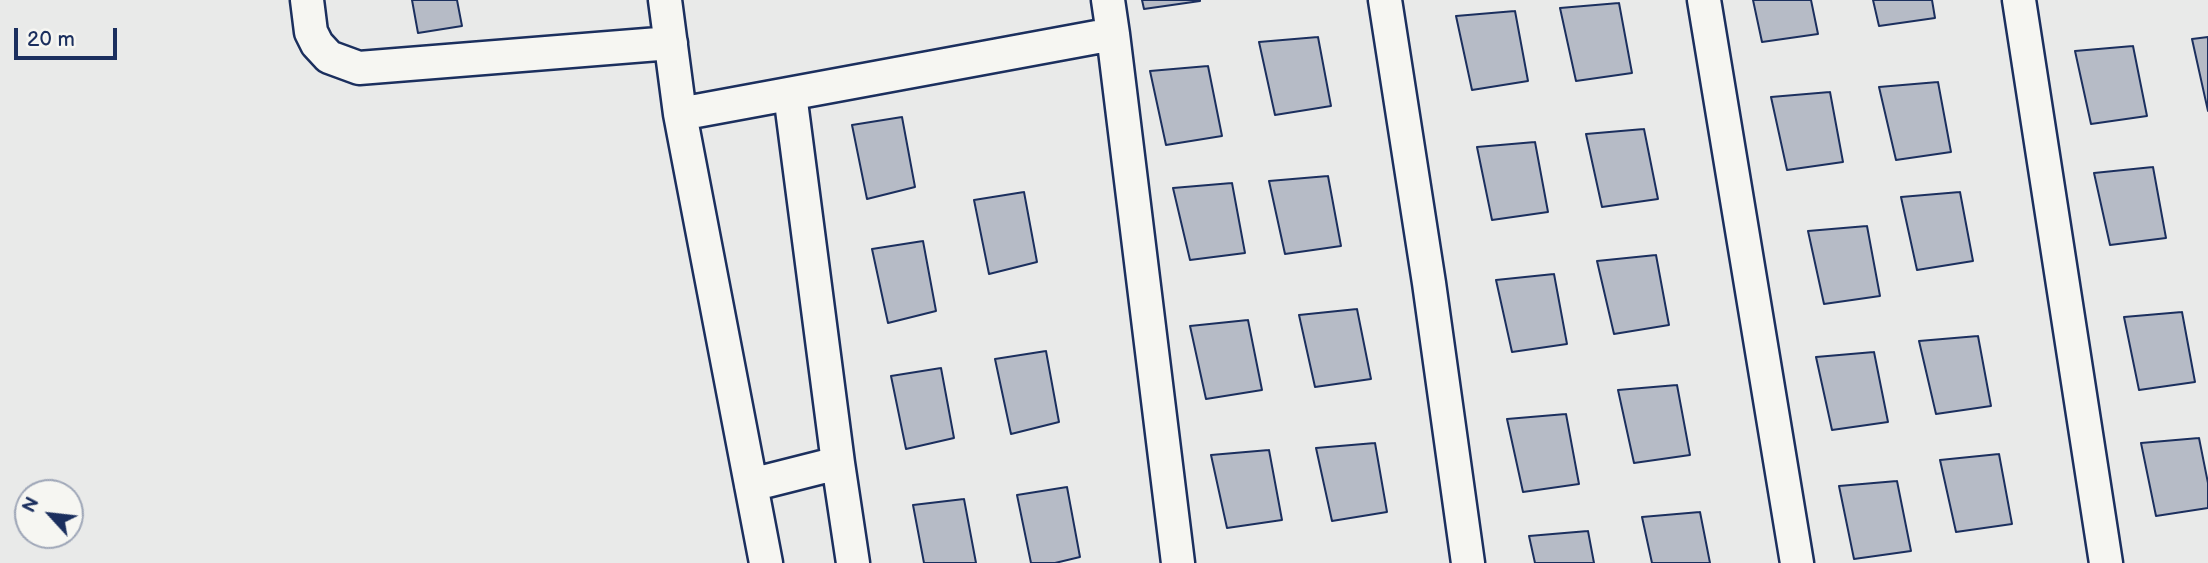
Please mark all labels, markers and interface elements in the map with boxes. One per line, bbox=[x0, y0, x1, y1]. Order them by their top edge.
scale bar bbox=[18, 14, 121, 58]
text: 20 m bbox=[27, 27, 75, 52]
north arrow bbox=[14, 479, 84, 549]
text: N bbox=[18, 494, 45, 517]

